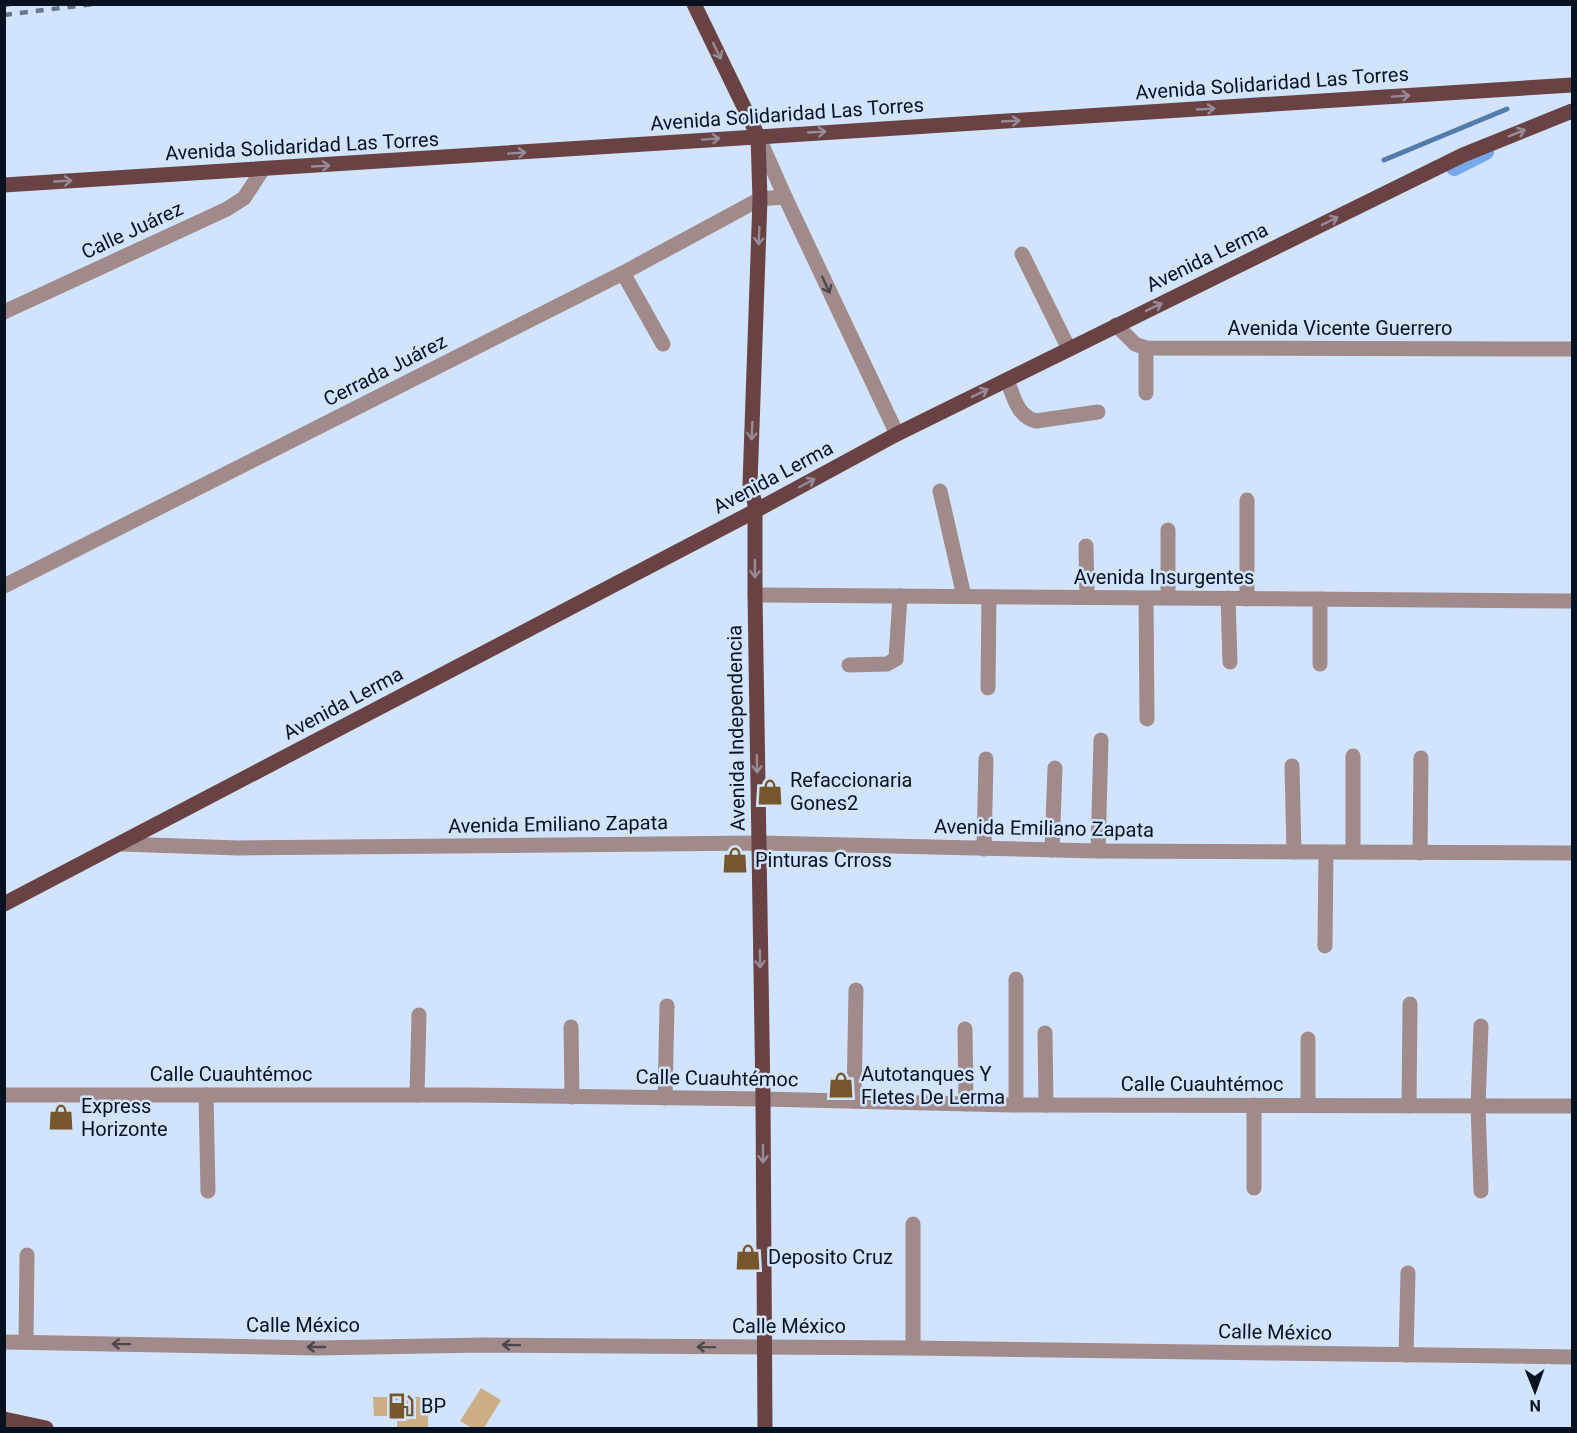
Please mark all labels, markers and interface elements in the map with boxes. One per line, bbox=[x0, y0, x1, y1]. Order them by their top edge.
one-way arrow bbox=[711, 42, 723, 60]
street label: Avenida Solidaridad Las Torres bbox=[1134, 61, 1410, 105]
one-way arrow bbox=[1390, 91, 1410, 102]
street label: Avenida Solidaridad Las Torres bbox=[649, 92, 925, 136]
one-way arrow bbox=[1195, 103, 1215, 114]
one-way arrow bbox=[1001, 115, 1021, 126]
street label: Avenida Solidaridad Las Torres bbox=[164, 127, 440, 165]
one-way arrow bbox=[806, 127, 826, 138]
one-way arrow bbox=[1507, 127, 1526, 138]
one-way arrow bbox=[701, 134, 721, 145]
one-way arrow bbox=[506, 148, 526, 159]
one-way arrow bbox=[311, 160, 331, 171]
one-way arrow bbox=[52, 176, 72, 187]
street label: Calle Juárez bbox=[77, 196, 187, 264]
one-way arrow bbox=[1320, 214, 1338, 226]
street label: Avenida Lerma bbox=[1142, 217, 1272, 297]
one-way arrow bbox=[753, 226, 765, 246]
one-way arrow bbox=[821, 275, 833, 293]
one-way arrow bbox=[1145, 300, 1163, 312]
street label: Avenida Vicente Guerrero bbox=[1228, 316, 1452, 340]
street label: Cerrada Juárez bbox=[319, 329, 451, 411]
one-way arrow bbox=[970, 387, 988, 398]
one-way arrow bbox=[746, 421, 757, 441]
street label: Avenida Lerma bbox=[709, 435, 837, 519]
one-way arrow bbox=[797, 477, 815, 488]
one-way arrow bbox=[749, 559, 761, 579]
street label: Avenida Insurgentes bbox=[1074, 565, 1254, 589]
street label: Avenida Independencia bbox=[722, 625, 750, 831]
street label: Avenida Lerma bbox=[279, 661, 407, 745]
one-way arrow bbox=[751, 754, 763, 774]
place label: Refaccionaria Gones2 bbox=[790, 768, 912, 815]
shop icon: Refaccionaria Gones2 bbox=[755, 777, 785, 807]
street label: Avenida Emiliano Zapata bbox=[448, 810, 668, 838]
street label: Avenida Emiliano Zapata bbox=[934, 814, 1154, 842]
shop icon: Pinturas Crross bbox=[720, 845, 750, 875]
place label: Pinturas Crross bbox=[755, 848, 892, 872]
one-way arrow bbox=[754, 949, 766, 969]
street label: Calle Cuauhtémoc bbox=[150, 1062, 312, 1086]
place label: Autotanques Y Fletes De Lerma bbox=[861, 1062, 1005, 1109]
street label: Calle Cuauhtémoc bbox=[635, 1065, 799, 1091]
shop icon: Autotanques Y Fletes De Lerma bbox=[826, 1070, 856, 1100]
street label: Calle Cuauhtémoc bbox=[1121, 1072, 1283, 1096]
place label: Express Horizonte bbox=[81, 1094, 168, 1141]
shop icon: Express Horizonte bbox=[46, 1102, 76, 1132]
one-way arrow bbox=[757, 1144, 769, 1164]
shop icon: Deposito Cruz bbox=[733, 1242, 763, 1272]
place label: Deposito Cruz bbox=[768, 1245, 893, 1269]
street label: Calle México bbox=[246, 1313, 360, 1337]
street label: Calle México bbox=[732, 1314, 846, 1338]
street label: Calle México bbox=[1218, 1319, 1332, 1345]
one-way arrow bbox=[112, 1338, 132, 1349]
one-way arrow bbox=[502, 1339, 522, 1351]
one-way arrow bbox=[307, 1341, 327, 1353]
one-way arrow bbox=[697, 1341, 717, 1353]
north arrow bbox=[1505, 1361, 1565, 1421]
fuel station icon: BP bbox=[386, 1391, 416, 1421]
place label: BP bbox=[421, 1394, 446, 1418]
text: N bbox=[1529, 1396, 1541, 1415]

